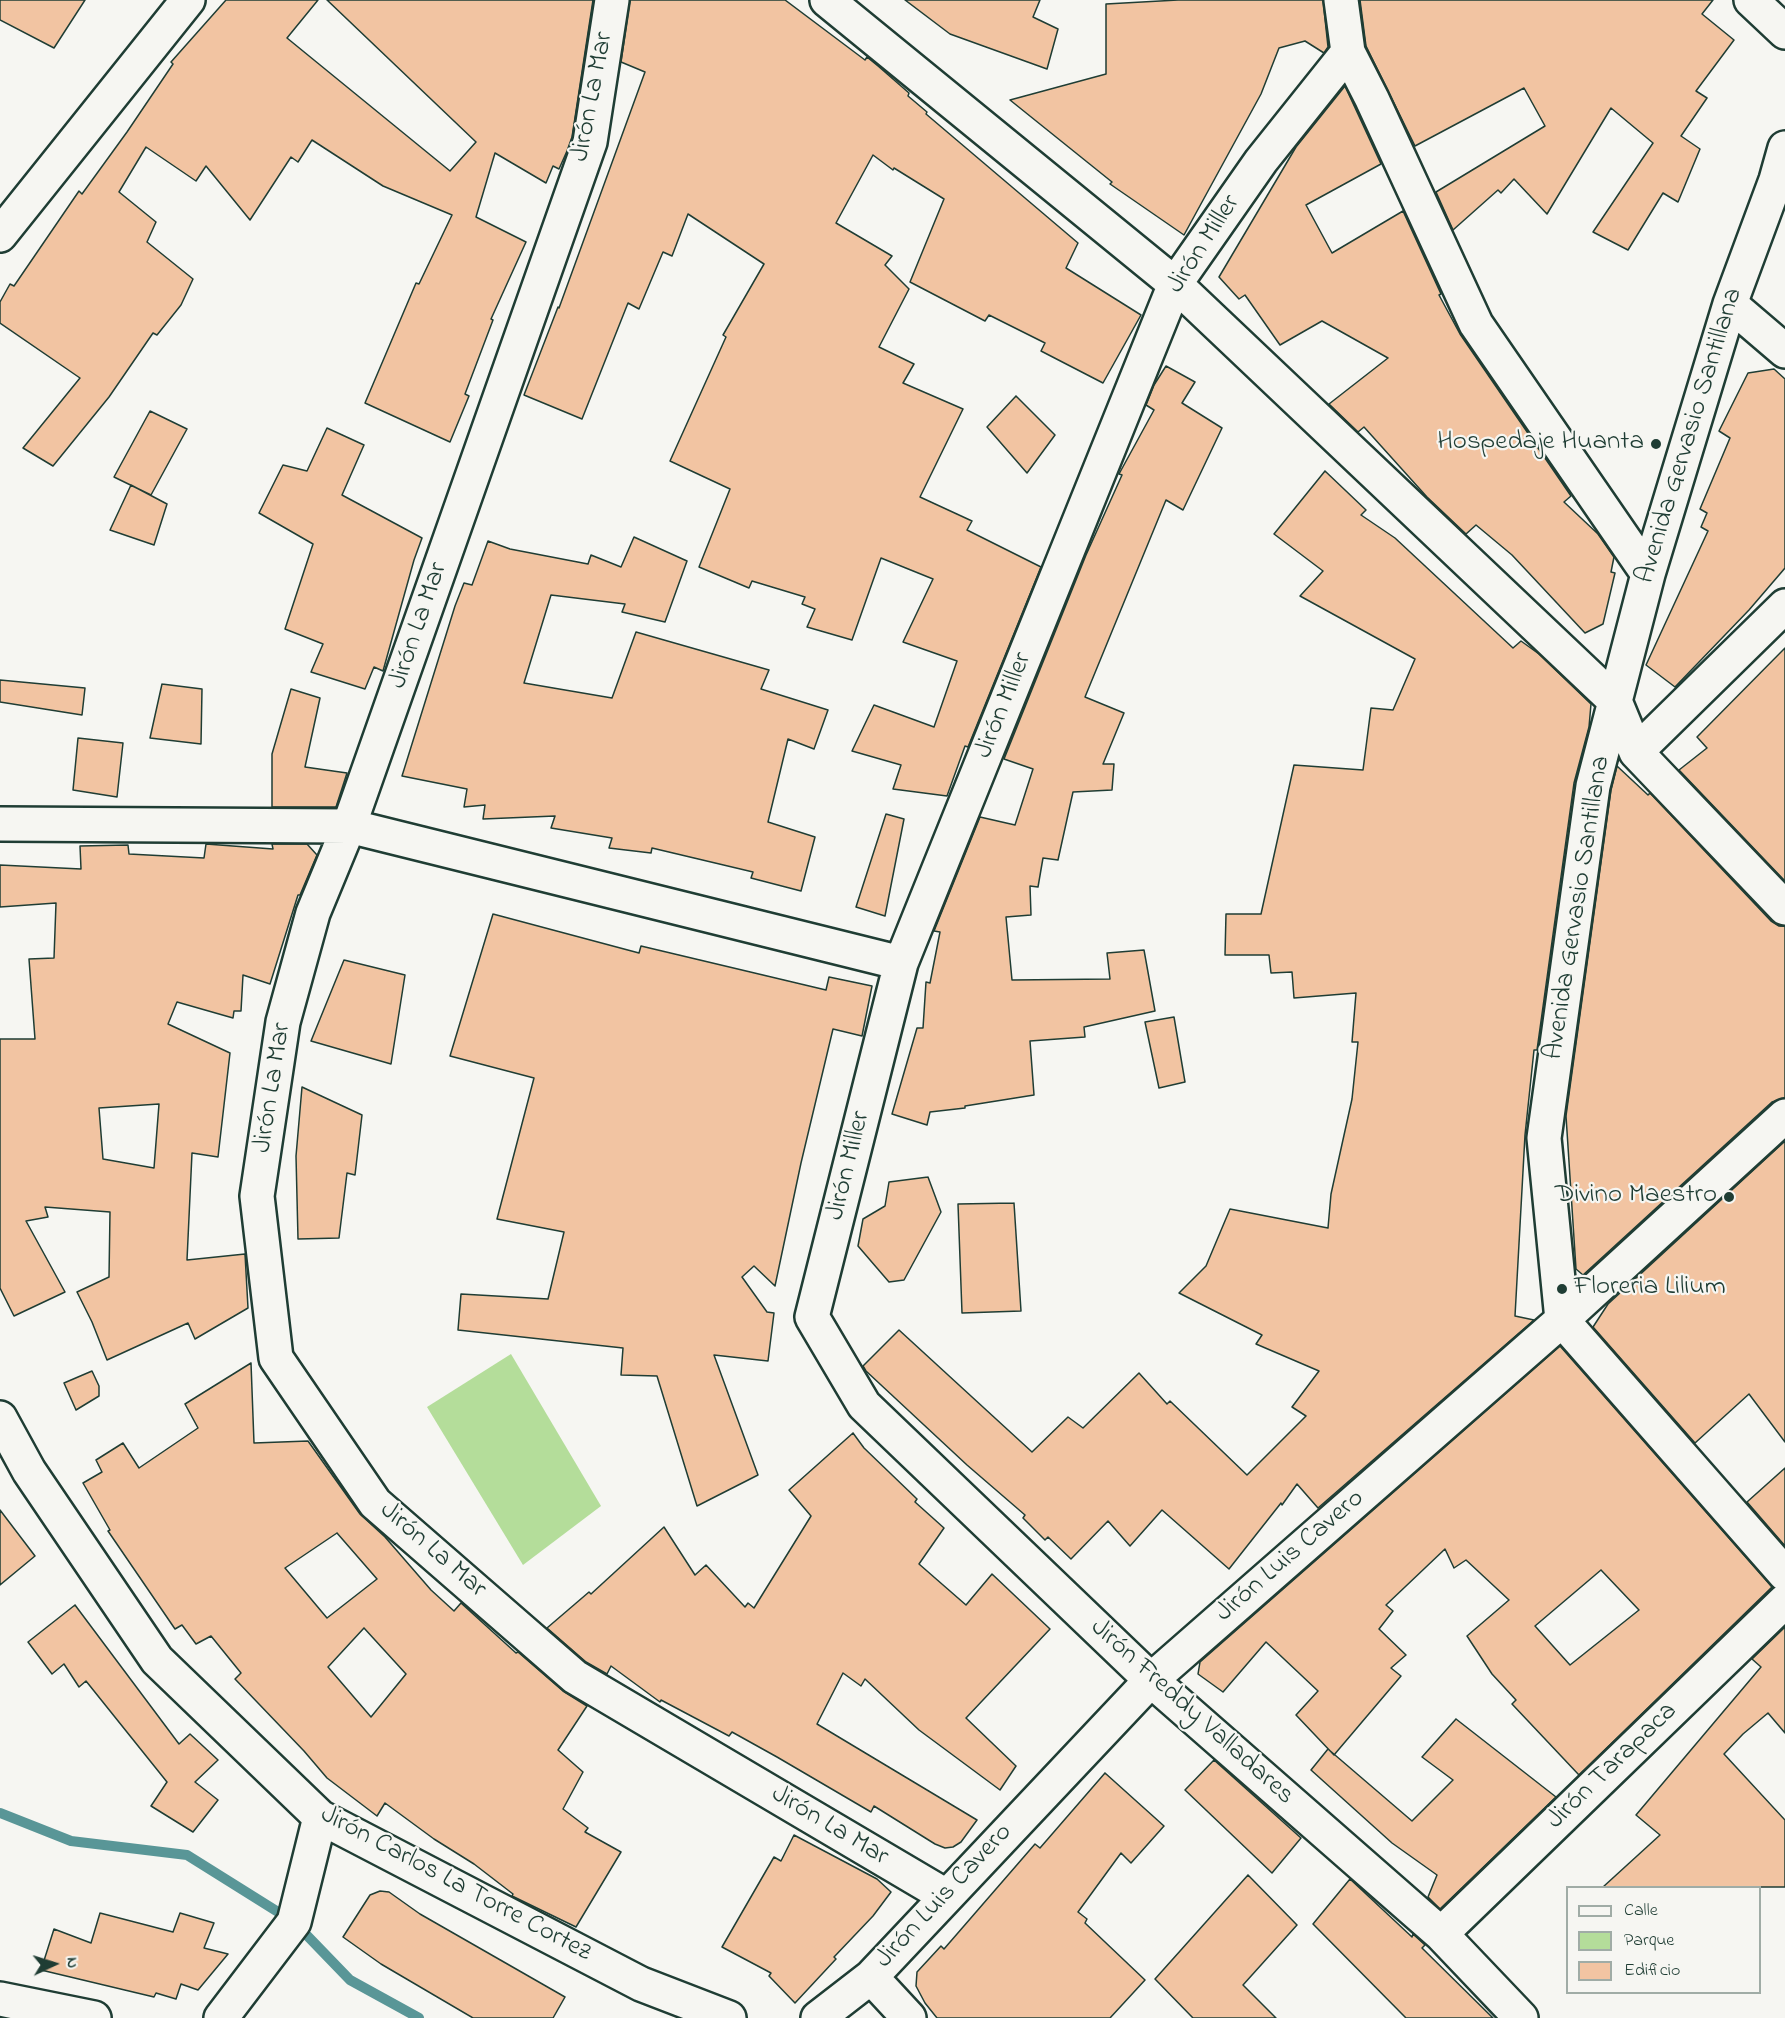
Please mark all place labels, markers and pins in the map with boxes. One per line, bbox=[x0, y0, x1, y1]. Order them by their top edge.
place label: Hospedaje Huanta bbox=[1437, 428, 1644, 460]
marker: Hospedaje Huanta bbox=[1649, 437, 1663, 451]
place label: Divino Maestro bbox=[1555, 1181, 1717, 1213]
marker: Divino Maestro bbox=[1722, 1190, 1736, 1204]
place label: Floreria Lilium bbox=[1574, 1273, 1726, 1305]
marker: Floreria Lilium bbox=[1555, 1282, 1569, 1296]

